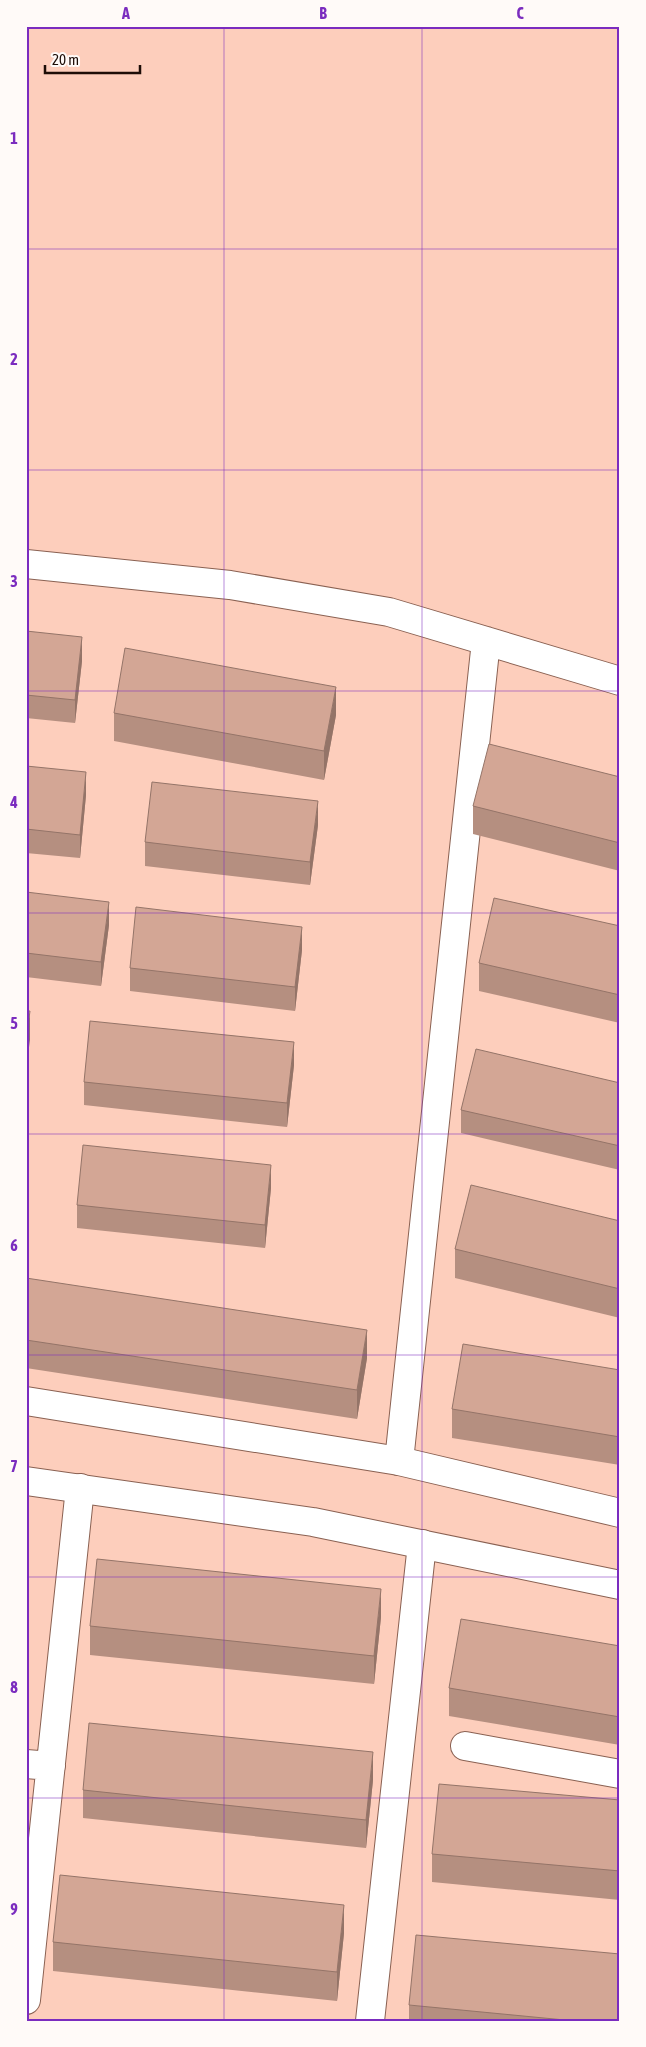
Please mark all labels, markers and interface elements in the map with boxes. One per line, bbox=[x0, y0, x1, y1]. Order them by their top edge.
text: A bbox=[121, 4, 130, 22]
text: B bbox=[319, 4, 327, 22]
text: C bbox=[516, 4, 524, 22]
scale bar bbox=[45, 42, 140, 74]
text: 20 m bbox=[52, 51, 79, 68]
text: 1 bbox=[10, 129, 18, 147]
text: 2 bbox=[10, 350, 18, 368]
text: 3 bbox=[10, 572, 18, 590]
text: 4 bbox=[9, 793, 18, 811]
text: 5 bbox=[10, 1014, 18, 1032]
text: 6 bbox=[10, 1236, 18, 1254]
text: 7 bbox=[10, 1457, 18, 1475]
text: 8 bbox=[10, 1678, 18, 1696]
text: 9 bbox=[10, 1900, 18, 1918]

